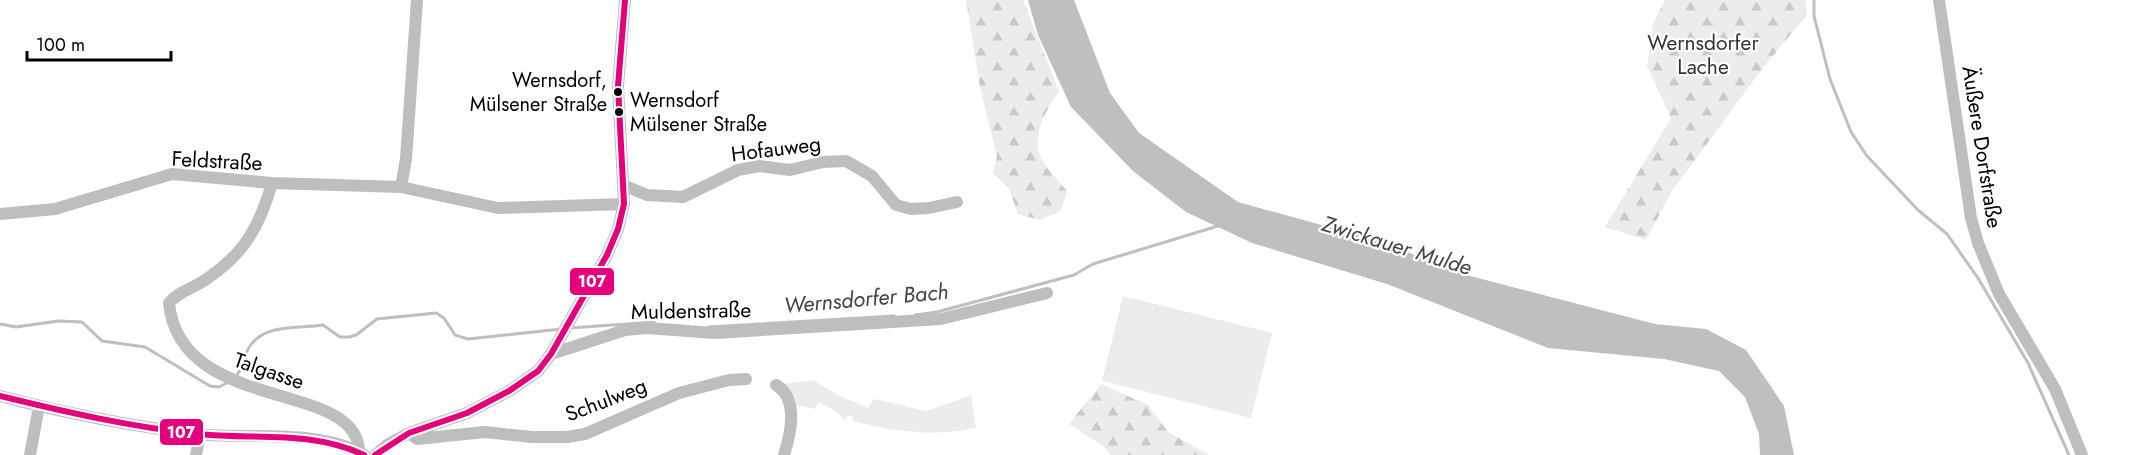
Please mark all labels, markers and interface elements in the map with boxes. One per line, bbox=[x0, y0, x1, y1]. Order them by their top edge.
scale bar bbox=[27, 24, 171, 62]
park label: Wernsdorfer Lache bbox=[1647, 28, 1759, 82]
text: 100 m bbox=[36, 32, 85, 58]
street label: Äußere Dorfstraße bbox=[1954, 64, 2010, 230]
place label: Wernsdorf, Mülsener Straße bbox=[470, 66, 607, 119]
marker: Wernsdorf, Mülsener Straße bbox=[612, 86, 624, 98]
place label: Wernsdorf Mülsener Straße bbox=[630, 86, 767, 139]
marker: Wernsdorf Mülsener Straße bbox=[613, 106, 625, 118]
street label: Hofauweg bbox=[729, 129, 823, 169]
street label: Feldstraße bbox=[171, 144, 263, 178]
water label: Zwickauer Mulde bbox=[1317, 207, 1476, 283]
line badge: 107 bbox=[569, 267, 615, 296]
text: 107 bbox=[578, 270, 607, 293]
water label: Wernsdorfer Bach bbox=[782, 275, 950, 321]
street label: Muldenstraße bbox=[631, 295, 752, 327]
street label: Talgasse bbox=[230, 345, 308, 397]
street label: Schulweg bbox=[561, 371, 651, 429]
line badge: 107 bbox=[159, 418, 204, 446]
text: 107 bbox=[167, 421, 196, 444]

